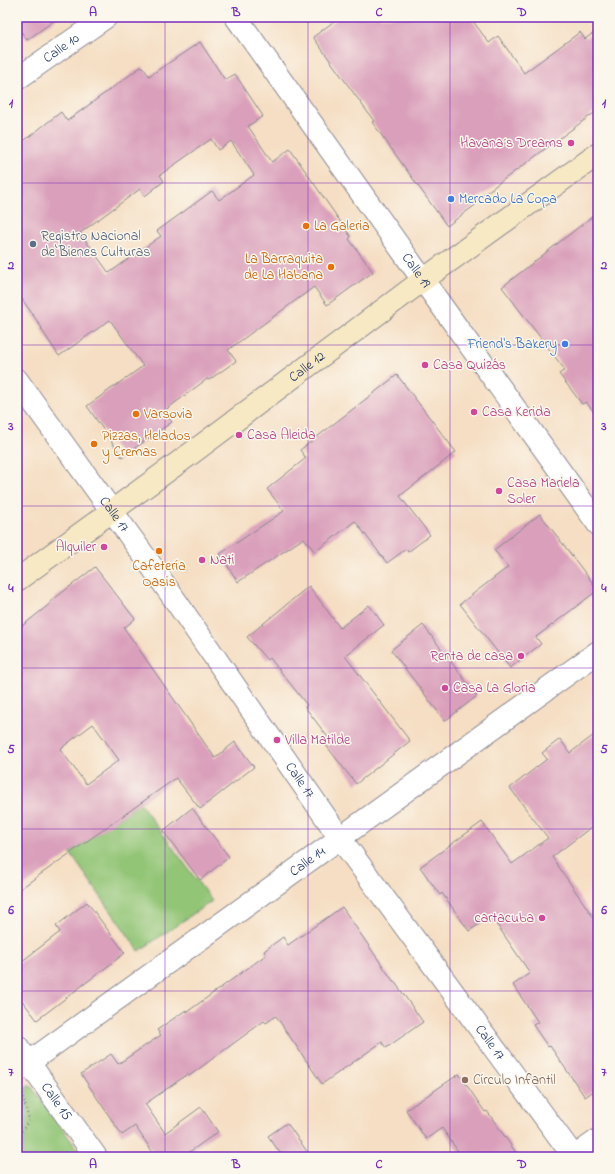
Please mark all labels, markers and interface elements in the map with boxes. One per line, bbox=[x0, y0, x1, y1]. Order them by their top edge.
text: A bbox=[89, 3, 97, 22]
text: B bbox=[231, 3, 241, 22]
text: C bbox=[375, 3, 383, 22]
text: D bbox=[516, 3, 527, 22]
street label: Calle 10 bbox=[39, 28, 84, 68]
text: 1 bbox=[9, 94, 14, 113]
text: 1 bbox=[602, 94, 607, 113]
place label: Havana´s Dreams bbox=[460, 133, 563, 154]
marker: Havana´s Dreams bbox=[566, 138, 576, 148]
place label: Mercado La Copa bbox=[459, 189, 557, 210]
marker: Mercado La Copa bbox=[446, 194, 456, 204]
place label: La Galeria bbox=[314, 216, 370, 237]
marker: La Galeria bbox=[301, 221, 311, 231]
place label: Registro Nacional de Bienes Culturas bbox=[41, 226, 150, 263]
marker: Registro Nacional de Bienes Culturas bbox=[28, 239, 38, 249]
place label: La Barraquita de La Habana bbox=[244, 249, 323, 286]
street label: Calle 19 bbox=[397, 249, 436, 293]
text: 2 bbox=[7, 256, 15, 275]
text: 2 bbox=[600, 256, 608, 275]
marker: La Barraquita de La Habana bbox=[326, 262, 336, 272]
place label: Friend's Bakery bbox=[467, 334, 557, 356]
marker: Friend's Bakery bbox=[560, 339, 570, 349]
street label: Calle 12 bbox=[284, 346, 330, 387]
place label: Casa Quizás bbox=[433, 355, 506, 376]
marker: Casa Quizás bbox=[420, 360, 430, 370]
place label: Casa Kerida bbox=[482, 402, 551, 423]
place label: Varsovia bbox=[143, 404, 192, 425]
marker: Casa Kerida bbox=[469, 407, 479, 417]
marker: Varsovia bbox=[131, 409, 141, 419]
text: 3 bbox=[7, 417, 14, 436]
text: 3 bbox=[600, 417, 607, 436]
place label: Casa Aleida bbox=[247, 425, 316, 446]
place label: Pizzas, Helados y Cremas bbox=[102, 426, 191, 464]
marker: Casa Aleida bbox=[234, 430, 244, 440]
marker: Pizzas, Helados y Cremas bbox=[89, 439, 99, 449]
place label: Casa Mariela Soler bbox=[507, 473, 580, 510]
marker: Casa Mariela Soler bbox=[494, 486, 504, 496]
street label: Calle 17 bbox=[94, 492, 135, 537]
place label: Alquiler bbox=[56, 537, 97, 558]
marker: Alquiler bbox=[99, 542, 109, 552]
marker: Cafetería Oasis bbox=[154, 546, 164, 556]
place label: Nati bbox=[210, 550, 234, 571]
marker: Nati bbox=[197, 555, 207, 565]
place label: Cafetería Oasis bbox=[132, 556, 186, 593]
text: 4 bbox=[7, 579, 14, 598]
text: 4 bbox=[600, 579, 607, 598]
place label: Renta de casa bbox=[430, 646, 513, 667]
marker: Renta de casa bbox=[516, 651, 526, 661]
place label: Casa La Gloria bbox=[453, 678, 536, 699]
marker: Casa La Gloria bbox=[440, 683, 450, 693]
place label: Villa Matilde bbox=[284, 730, 351, 751]
marker: Villa Matilde bbox=[272, 735, 282, 745]
text: 5 bbox=[7, 740, 15, 759]
text: 5 bbox=[600, 740, 608, 759]
street label: Calle 17 bbox=[280, 758, 320, 803]
street label: Calle 14 bbox=[285, 841, 330, 882]
text: 6 bbox=[7, 901, 14, 920]
text: 6 bbox=[600, 901, 607, 920]
place label: cartacuba bbox=[474, 908, 534, 929]
marker: cartacuba bbox=[537, 913, 547, 923]
street label: Calle 17 bbox=[470, 1020, 510, 1065]
text: 7 bbox=[8, 1063, 14, 1082]
text: 7 bbox=[601, 1063, 607, 1082]
place label: Círculo Infantil bbox=[473, 1070, 556, 1091]
marker: Círculo Infantil bbox=[460, 1075, 470, 1085]
street label: Calle 15 bbox=[36, 1078, 77, 1125]
text: A bbox=[89, 1155, 97, 1174]
text: B bbox=[231, 1155, 241, 1174]
text: C bbox=[375, 1155, 383, 1174]
text: D bbox=[516, 1155, 527, 1174]

